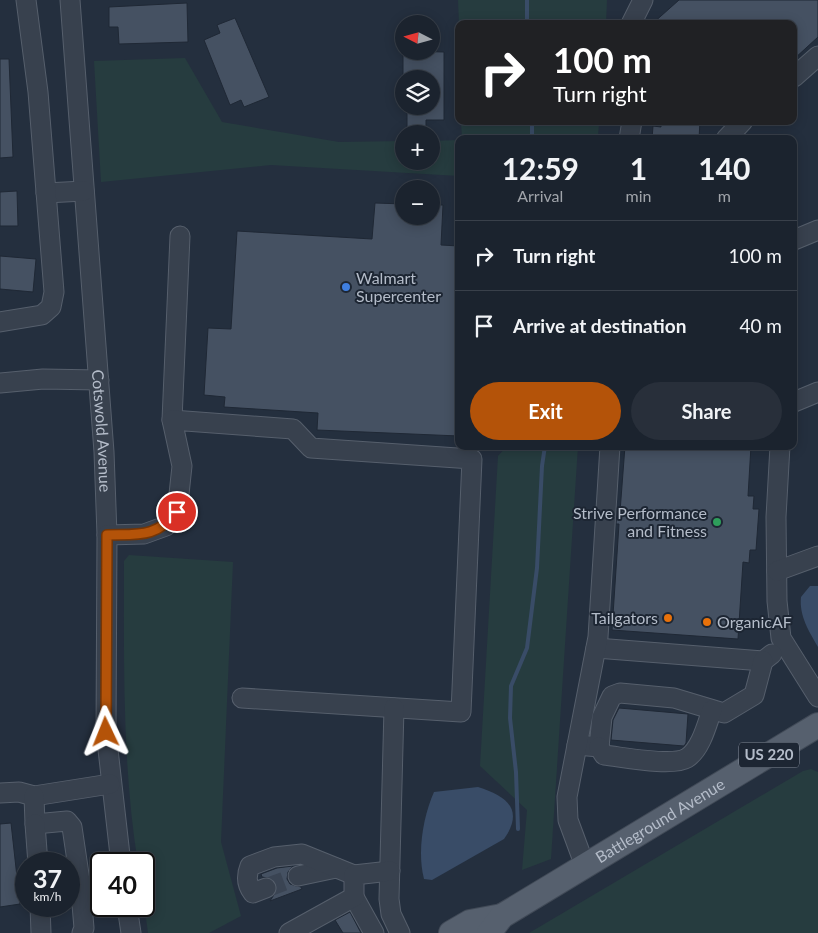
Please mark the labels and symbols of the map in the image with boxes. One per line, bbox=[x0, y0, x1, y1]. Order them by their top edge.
north arrow bbox=[395, 15, 440, 60]
place label: Walmart Supercenter bbox=[356, 268, 441, 305]
marker: Walmart Supercenter bbox=[340, 281, 352, 293]
street label: Cotswold Avenue bbox=[89, 369, 115, 493]
pin bbox=[156, 491, 198, 533]
place label: Strive Performance and Fitness bbox=[573, 503, 707, 540]
marker: Strive Performance and Fitness bbox=[711, 516, 723, 528]
place label: Tailgators bbox=[591, 608, 658, 627]
marker: Tailgators bbox=[662, 612, 674, 624]
place label: OrganicAF bbox=[717, 612, 792, 631]
marker: OrganicAF bbox=[701, 616, 713, 628]
position arrow bbox=[79, 705, 131, 757]
road number: US 220 bbox=[739, 742, 799, 768]
street label: Battleground Avenue bbox=[592, 774, 728, 866]
speed limit sign: 40 bbox=[90, 852, 155, 917]

